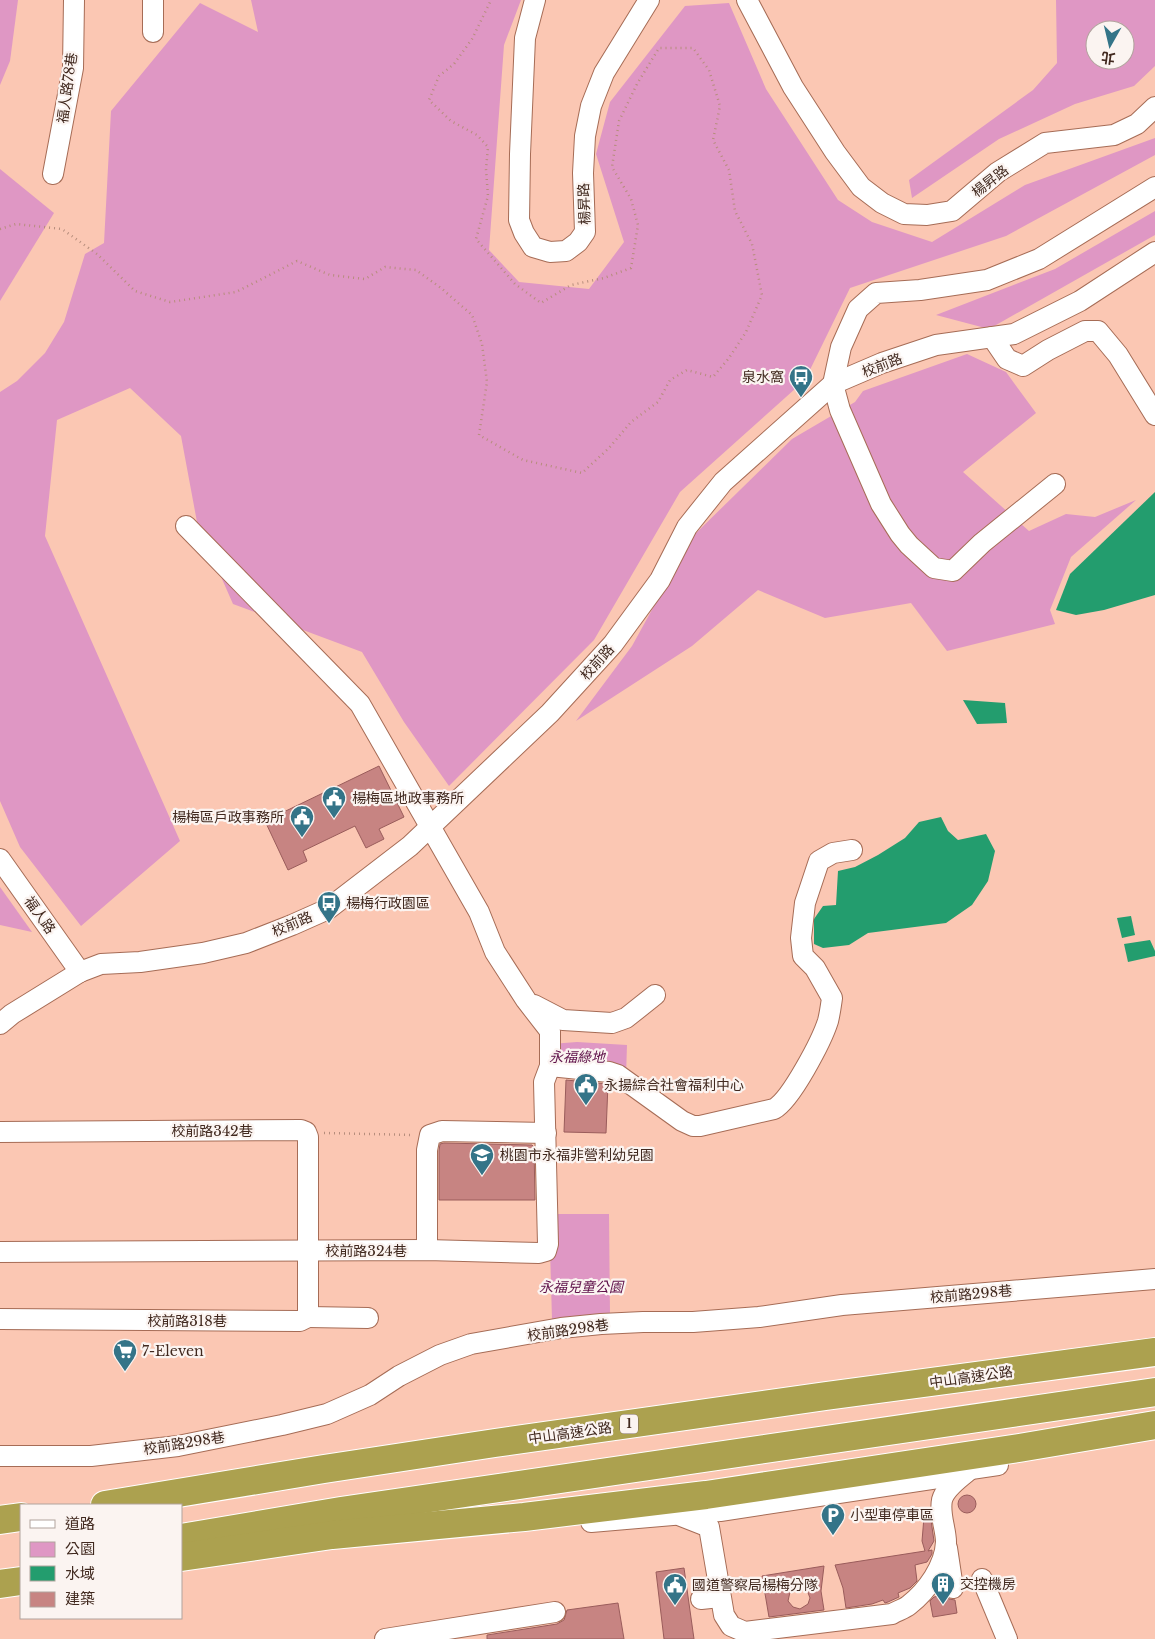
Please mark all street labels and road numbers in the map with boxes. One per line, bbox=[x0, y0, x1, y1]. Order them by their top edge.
street label: 福人路78巷 bbox=[53, 51, 81, 125]
street label: 楊昇路 bbox=[968, 161, 1012, 201]
street label: 楊昇路 bbox=[574, 183, 594, 225]
street label: 校前路 bbox=[859, 349, 905, 381]
street label: 校前路 bbox=[576, 640, 618, 684]
street label: 福人路 bbox=[21, 893, 59, 937]
street label: 校前路 bbox=[269, 908, 315, 940]
street label: 校前路342巷 bbox=[171, 1122, 253, 1140]
street label: 校前路324巷 bbox=[325, 1242, 407, 1260]
street label: 校前路298巷 bbox=[929, 1281, 1013, 1307]
street label: 校前路318巷 bbox=[147, 1312, 227, 1330]
street label: 校前路298巷 bbox=[526, 1315, 610, 1345]
street label: 中山高速公路 bbox=[928, 1362, 1014, 1392]
road number: 1 bbox=[620, 1415, 638, 1434]
street label: 中山高速公路 bbox=[527, 1418, 613, 1448]
street label: 校前路298巷 bbox=[142, 1428, 226, 1458]

